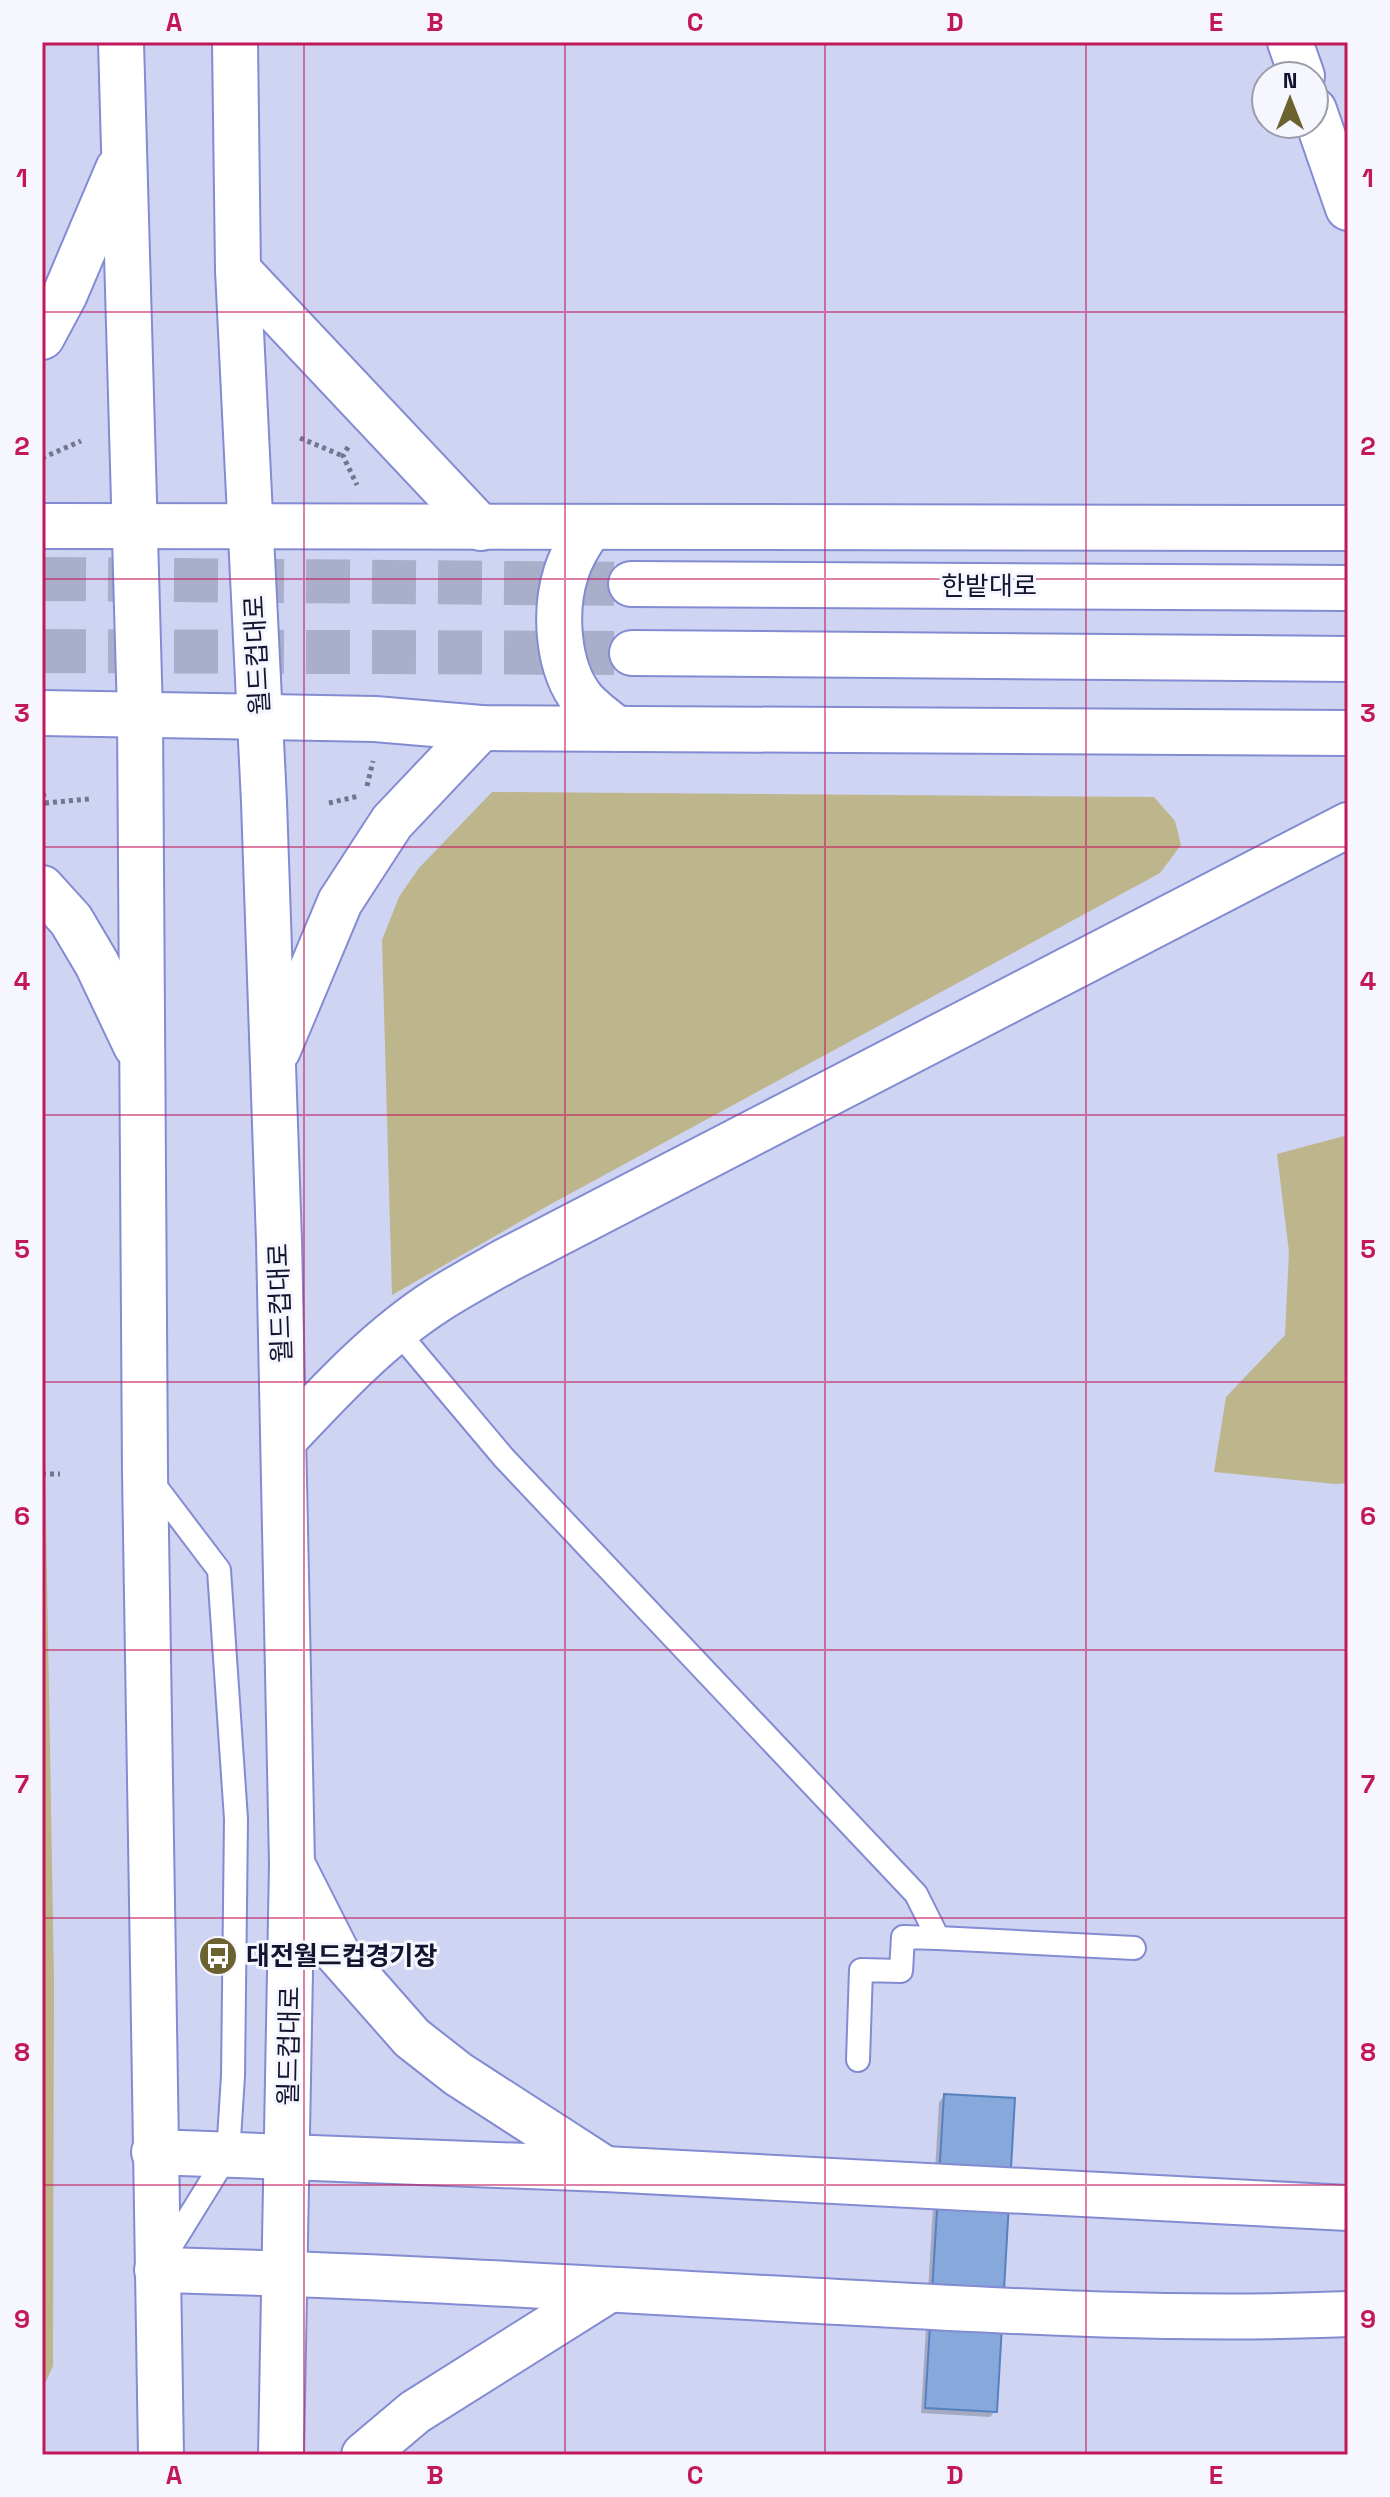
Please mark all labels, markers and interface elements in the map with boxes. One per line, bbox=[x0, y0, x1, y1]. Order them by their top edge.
text: A bbox=[166, 5, 183, 39]
text: B bbox=[426, 5, 444, 39]
text: C bbox=[687, 5, 703, 39]
text: D bbox=[946, 5, 964, 39]
text: E bbox=[1209, 5, 1223, 39]
north arrow bbox=[1250, 60, 1330, 140]
text: N bbox=[1283, 66, 1297, 94]
text: 1 bbox=[16, 161, 28, 195]
text: 1 bbox=[1362, 161, 1374, 195]
text: 2 bbox=[14, 429, 30, 463]
text: 2 bbox=[1360, 429, 1376, 463]
street label: 한밭대로 bbox=[941, 569, 1037, 603]
street label: 월드컵대로 bbox=[237, 594, 277, 716]
text: 3 bbox=[14, 696, 30, 730]
text: 3 bbox=[1360, 696, 1376, 730]
text: 4 bbox=[14, 964, 30, 998]
text: 4 bbox=[1360, 964, 1376, 998]
text: 5 bbox=[14, 1232, 30, 1266]
text: 5 bbox=[1360, 1232, 1376, 1266]
street label: 월드컵대로 bbox=[261, 1243, 299, 1363]
text: 6 bbox=[14, 1499, 30, 1533]
text: 6 bbox=[1360, 1499, 1376, 1533]
text: 7 bbox=[15, 1767, 29, 1801]
text: 7 bbox=[1361, 1767, 1375, 1801]
bus stop icon: 대전월드컵경기장 bbox=[197, 1935, 239, 1977]
place label: 대전월드컵경기장 bbox=[246, 1939, 437, 1973]
street label: 월드컵대로 bbox=[271, 1986, 307, 2106]
text: 8 bbox=[14, 2035, 30, 2069]
text: 8 bbox=[1360, 2035, 1376, 2069]
text: 9 bbox=[14, 2302, 30, 2336]
text: 9 bbox=[1360, 2302, 1376, 2336]
text: A bbox=[166, 2458, 183, 2492]
text: B bbox=[426, 2458, 444, 2492]
text: C bbox=[687, 2458, 703, 2492]
text: D bbox=[946, 2458, 964, 2492]
text: E bbox=[1209, 2458, 1223, 2492]

